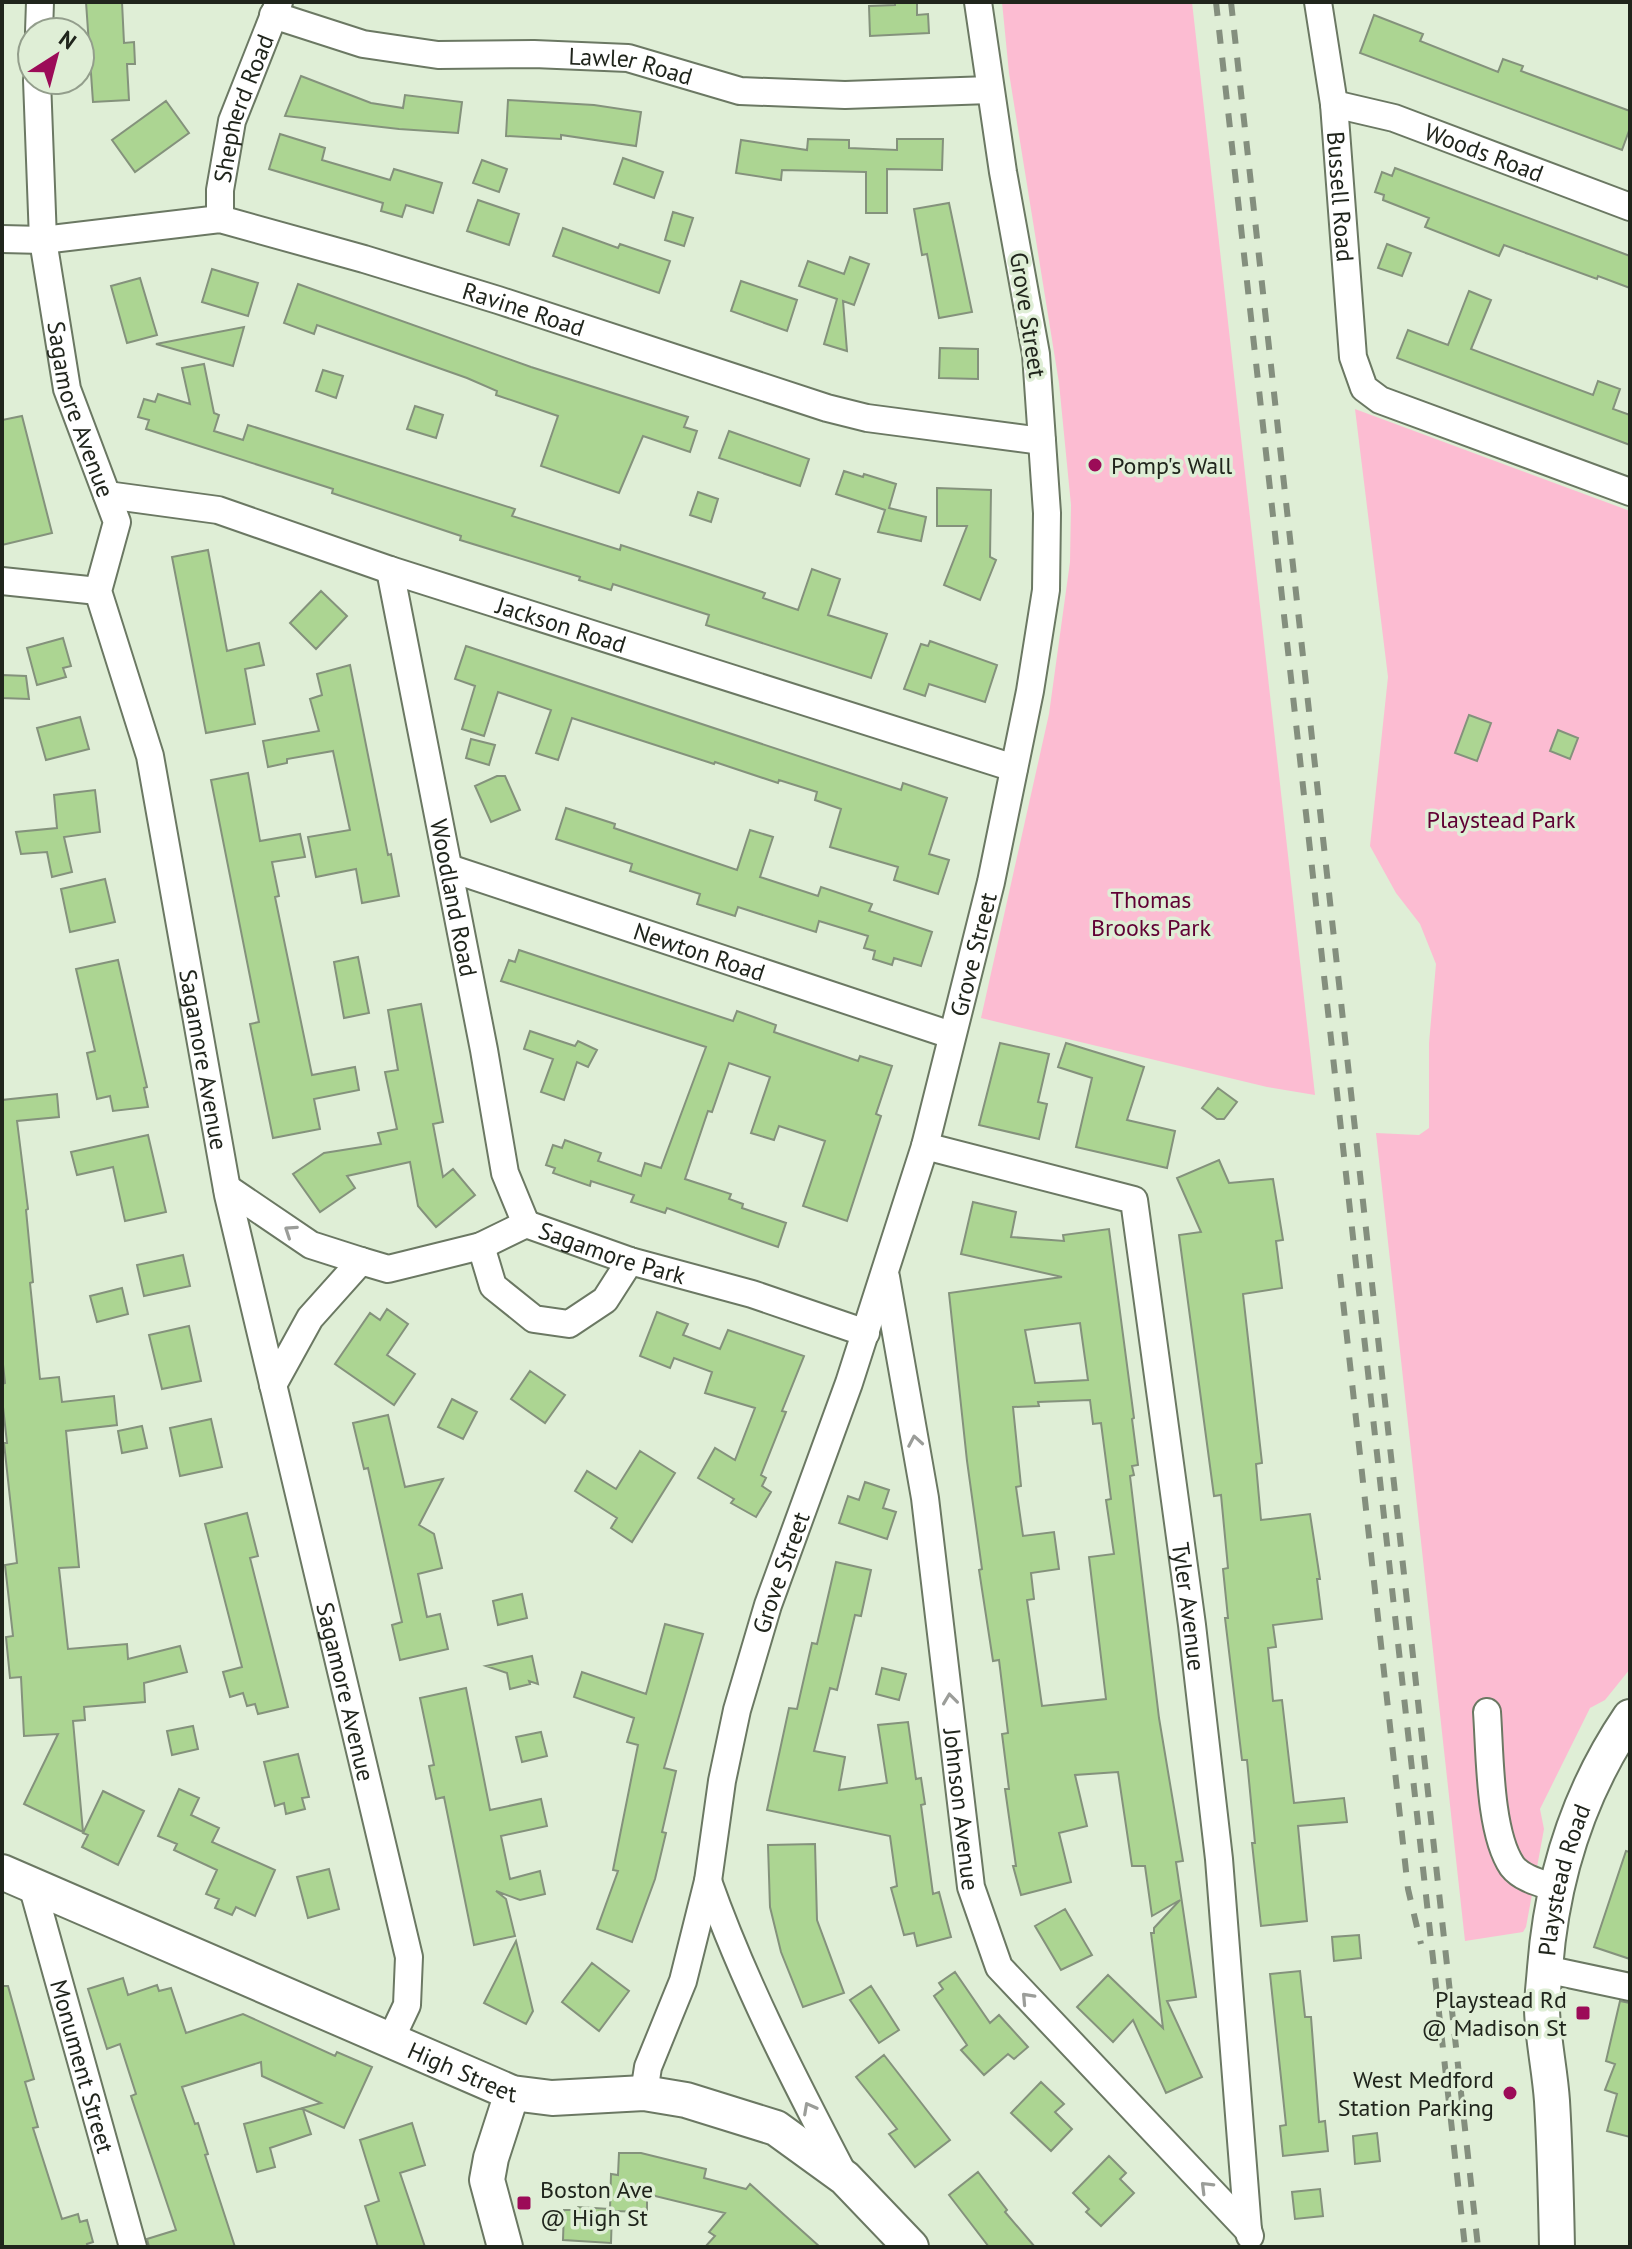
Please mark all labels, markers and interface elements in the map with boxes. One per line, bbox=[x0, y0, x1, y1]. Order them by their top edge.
north arrow bbox=[16, 16, 96, 96]
text: N bbox=[54, 24, 82, 55]
street label: Shepherd Road bbox=[206, 29, 280, 185]
street label: Lawler Road bbox=[568, 40, 696, 92]
street label: Woods Road bbox=[1420, 115, 1548, 189]
street label: Bussell Road bbox=[1321, 130, 1361, 263]
street label: Grove Street bbox=[1003, 250, 1053, 380]
street label: Ravine Road bbox=[459, 275, 589, 343]
street label: Sagamore Avenue bbox=[41, 319, 122, 502]
place label: Pomp's Wall bbox=[1111, 450, 1232, 481]
marker: Pomp's Wall bbox=[1086, 456, 1104, 474]
street label: Jackson Road bbox=[492, 589, 630, 660]
park label: Playstead Park bbox=[1426, 804, 1576, 835]
street label: Woodland Road bbox=[424, 816, 485, 979]
park label: Thomas Brooks Park bbox=[1091, 884, 1212, 943]
street label: Grove Street bbox=[943, 889, 1003, 1020]
street label: Newton Road bbox=[630, 915, 769, 988]
street label: Sagamore Avenue bbox=[173, 967, 235, 1152]
street label: Sagamore Park bbox=[534, 1214, 689, 1291]
one-way arrow bbox=[285, 1226, 299, 1241]
one-way arrow bbox=[907, 1434, 924, 1448]
street label: Grove Street bbox=[745, 1508, 816, 1637]
street label: Tyler Avenue bbox=[1165, 1540, 1213, 1672]
street label: Sagamore Avenue bbox=[310, 1599, 382, 1784]
one-way arrow bbox=[941, 1692, 958, 1705]
street label: Johnson Avenue bbox=[937, 1726, 987, 1892]
street label: Playstead Road bbox=[1531, 1799, 1597, 1957]
street label: Monument Street bbox=[44, 1976, 121, 2156]
place label: Playstead Rd @ Madison St bbox=[1421, 1984, 1567, 2043]
one-way arrow bbox=[1022, 1993, 1037, 2007]
marker: Playstead Rd @ Madison St bbox=[1574, 2004, 1592, 2022]
street label: High Street bbox=[403, 2034, 518, 2109]
place label: West Medford Station Parking bbox=[1338, 2064, 1494, 2123]
marker: West Medford Station Parking bbox=[1501, 2084, 1519, 2102]
one-way arrow bbox=[803, 2102, 818, 2117]
place label: Boston Ave @ High St bbox=[540, 2174, 653, 2233]
one-way arrow bbox=[1201, 2182, 1215, 2196]
marker: Boston Ave @ High St bbox=[515, 2194, 533, 2212]

